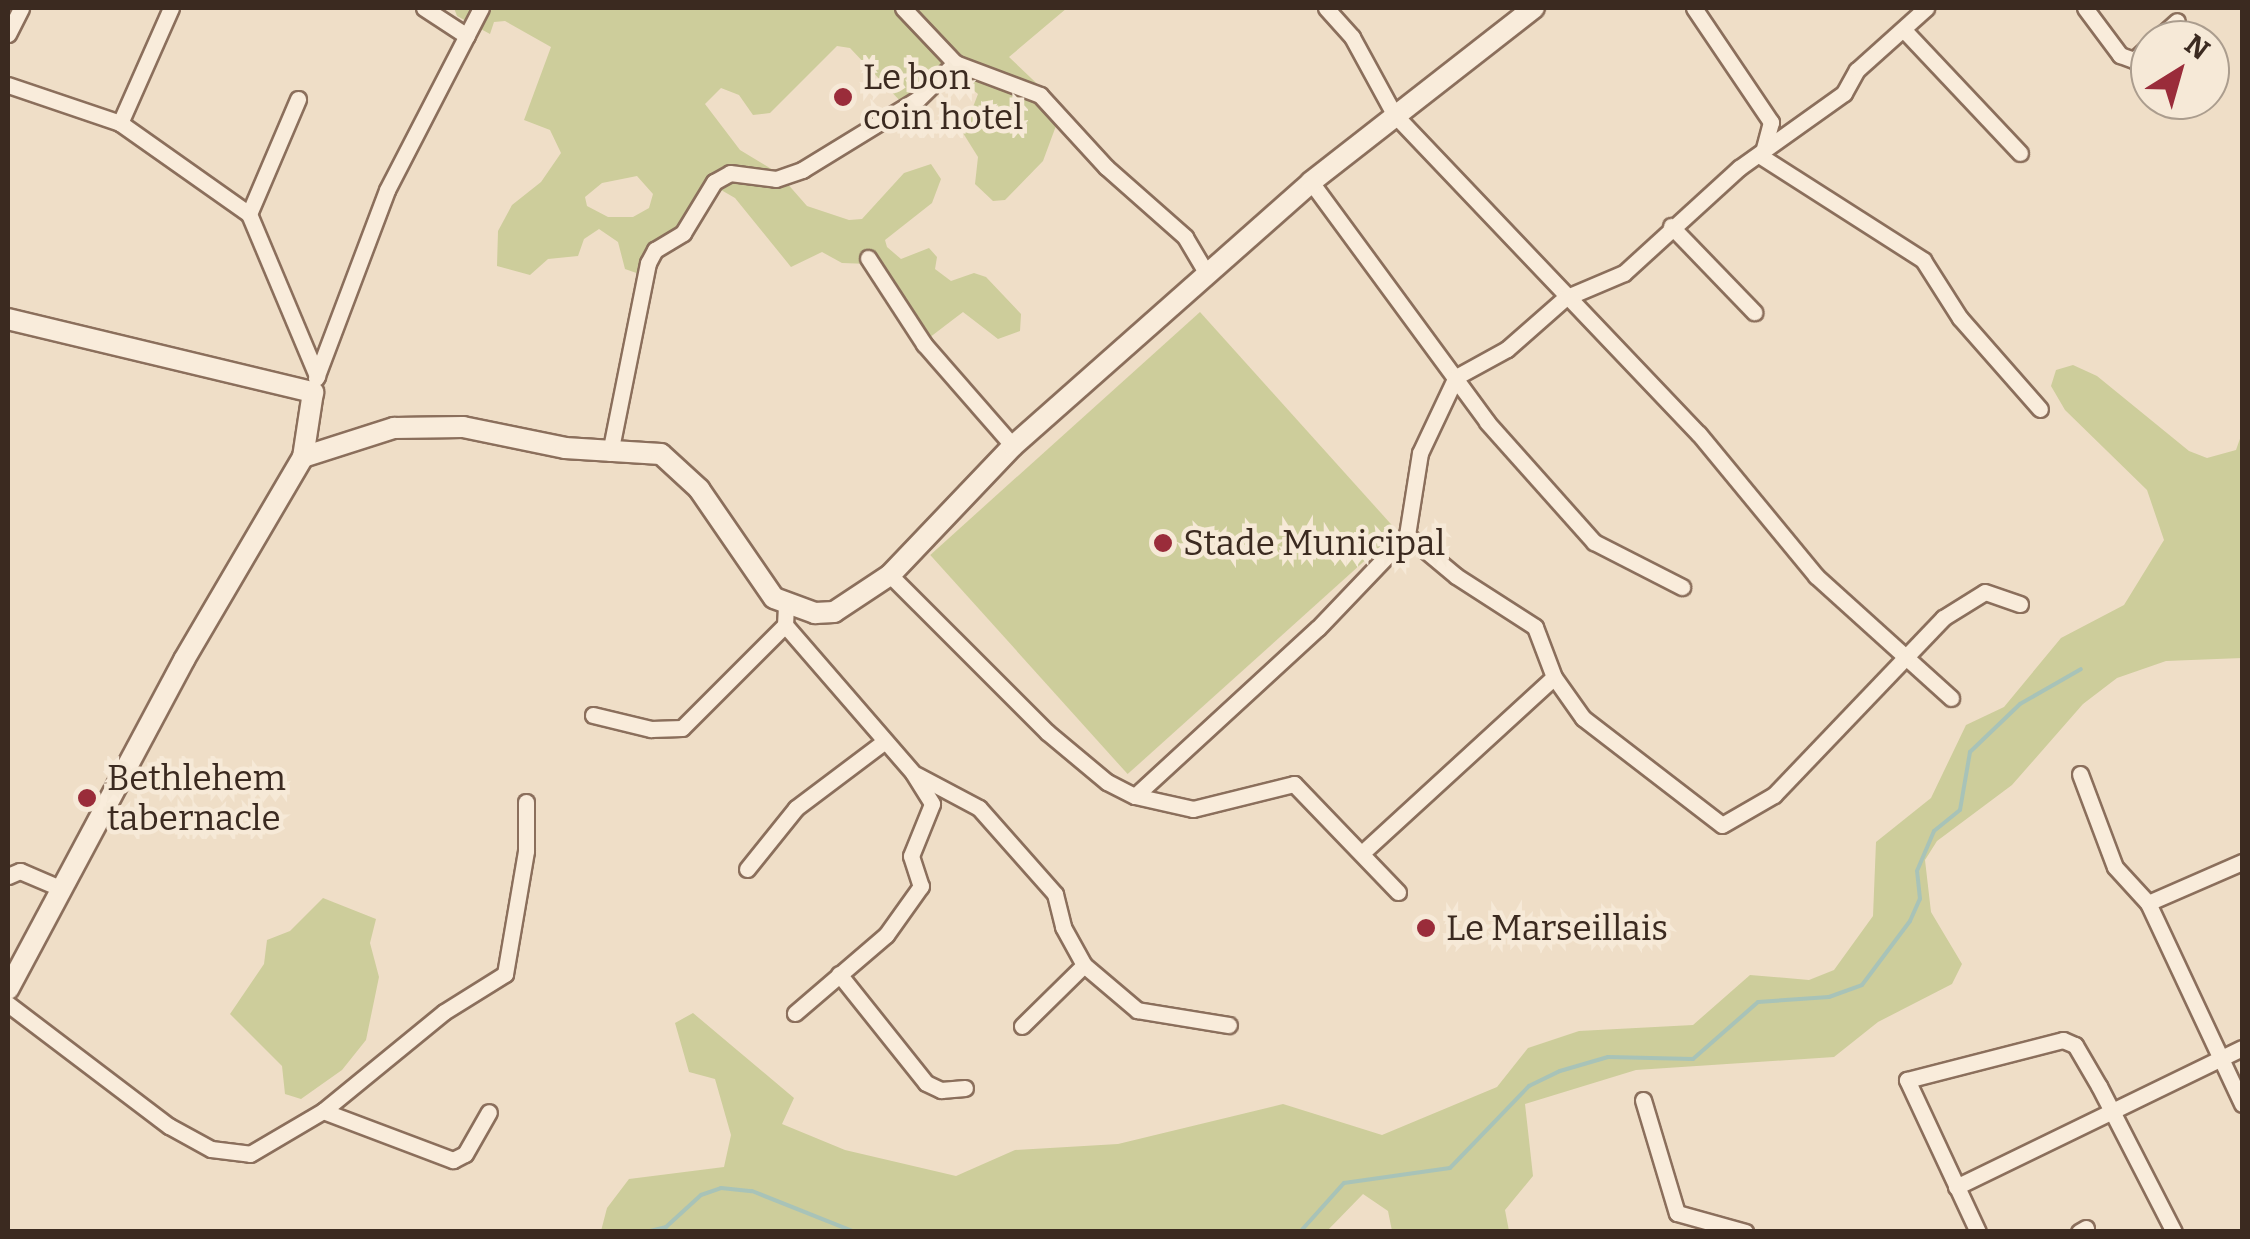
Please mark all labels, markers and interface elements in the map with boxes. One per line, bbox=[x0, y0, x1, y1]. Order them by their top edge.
north arrow bbox=[2130, 20, 2230, 120]
text: N bbox=[2179, 28, 2216, 67]
place label: Le bon coin hotel bbox=[863, 56, 1023, 138]
marker: Le bon coin hotel bbox=[832, 86, 854, 108]
place label: Stade Municipal bbox=[1183, 522, 1445, 564]
marker: Stade Municipal bbox=[1152, 532, 1174, 554]
place label: Bethlehem tabernacle bbox=[107, 757, 286, 839]
marker: Bethlehem tabernacle bbox=[76, 787, 98, 809]
place label: Le Marseillais bbox=[1446, 907, 1668, 949]
marker: Le Marseillais bbox=[1415, 917, 1437, 939]

